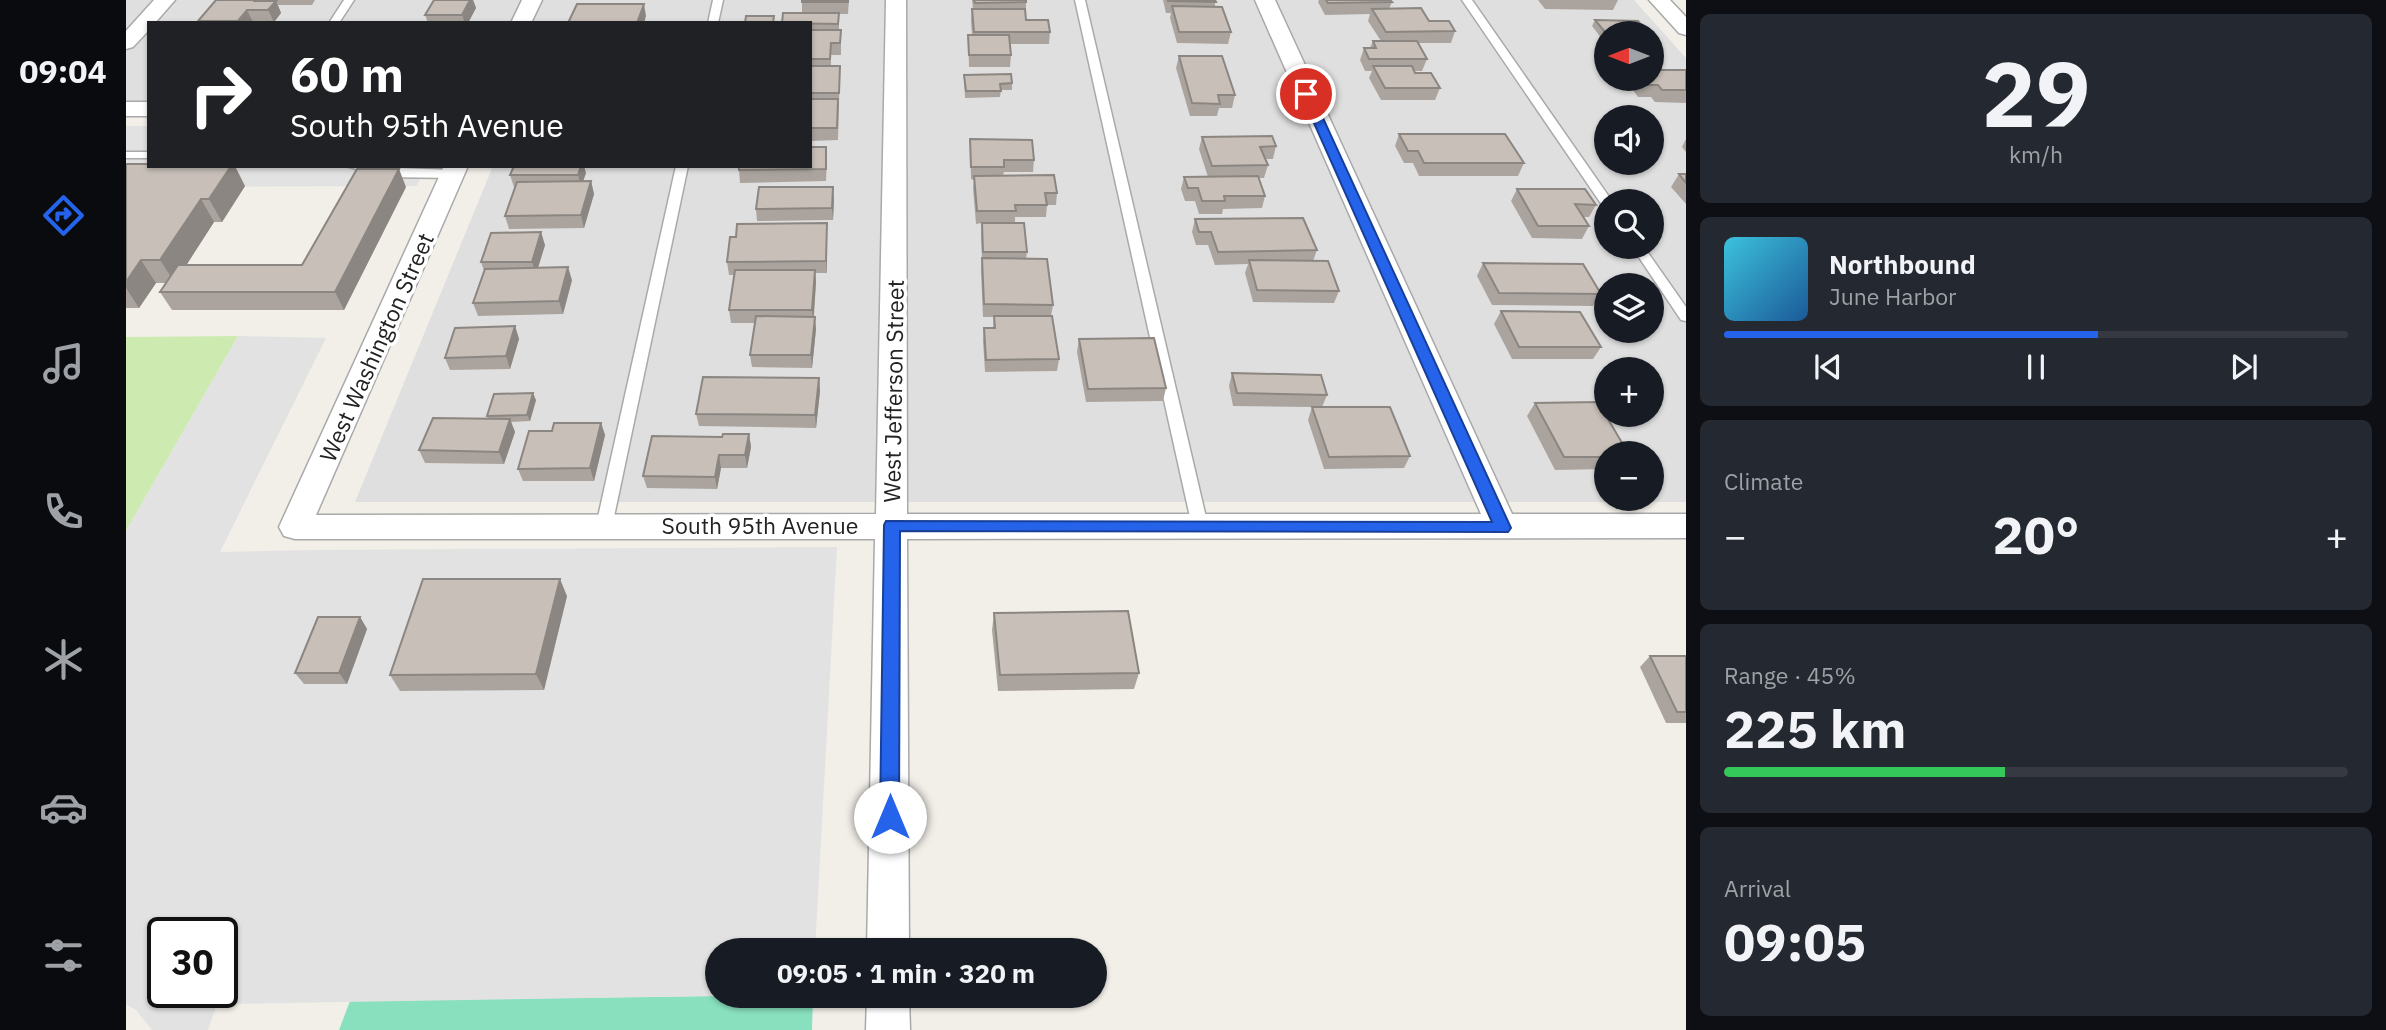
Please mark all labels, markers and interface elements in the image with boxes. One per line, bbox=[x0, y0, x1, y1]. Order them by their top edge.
north arrow bbox=[1594, 21, 1664, 91]
map controls bbox=[1594, 21, 1664, 511]
text: 29 bbox=[1981, 34, 2091, 152]
text: 60 m bbox=[290, 42, 404, 105]
icon: right bbox=[175, 49, 266, 140]
text: 09:04 bbox=[19, 50, 107, 92]
pin bbox=[1276, 64, 1336, 124]
icon: arrive bbox=[1287, 75, 1325, 113]
text: South 95th Avenue bbox=[290, 104, 564, 146]
button: sound bbox=[1594, 105, 1664, 175]
text: km/h bbox=[2009, 139, 2063, 169]
button: search bbox=[1594, 189, 1664, 259]
icon: directions bbox=[39, 191, 88, 240]
street label: West Washington Street bbox=[312, 228, 440, 466]
text: Northbound bbox=[1829, 247, 1976, 281]
button: layers bbox=[1594, 273, 1664, 343]
street label: West Jefferson Street bbox=[876, 279, 910, 503]
text: June Harbor bbox=[1829, 281, 1957, 311]
icon: music bbox=[39, 339, 88, 388]
icon: previous bbox=[1809, 348, 1847, 386]
icon: pause bbox=[2017, 348, 2055, 386]
icon: next bbox=[2225, 348, 2263, 386]
button: + bbox=[1594, 357, 1664, 427]
button: − bbox=[1594, 441, 1664, 511]
text: Climate bbox=[1724, 466, 1803, 496]
icon: phone bbox=[39, 487, 88, 536]
text: 20° bbox=[1993, 501, 2079, 568]
street label: South 95th Avenue bbox=[662, 510, 858, 540]
text: − bbox=[1724, 511, 1747, 560]
text: + bbox=[2325, 511, 2348, 560]
icon: climate bbox=[39, 635, 88, 684]
text: Range · 45% bbox=[1724, 660, 1856, 690]
text: 225 km bbox=[1724, 695, 1906, 762]
position arrow bbox=[853, 780, 927, 854]
icon: car bbox=[39, 783, 88, 832]
text: Arrival bbox=[1724, 873, 1791, 903]
text: 09:05 bbox=[1724, 908, 1866, 975]
speed limit sign: 30 bbox=[147, 917, 238, 1008]
icon: filters bbox=[39, 931, 88, 980]
text: 09:05 · 1 min · 320 m bbox=[777, 956, 1035, 990]

